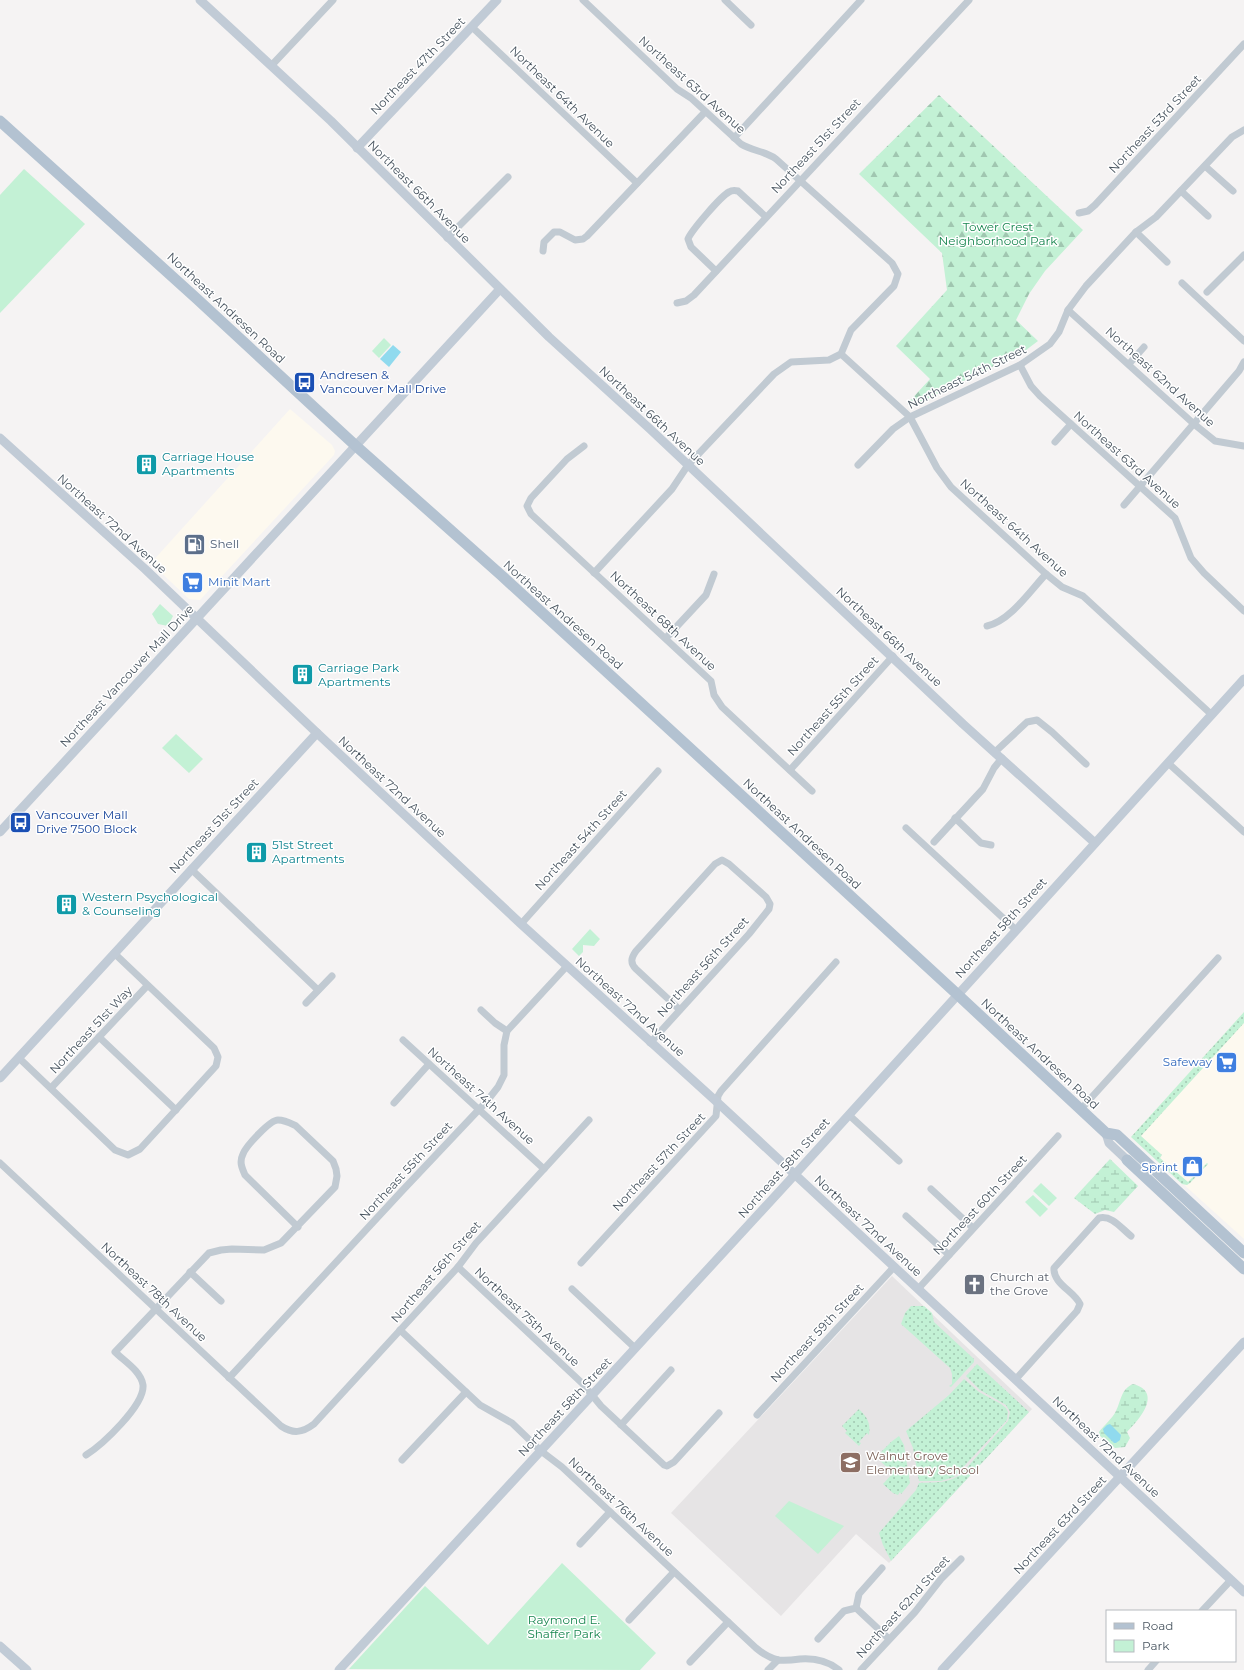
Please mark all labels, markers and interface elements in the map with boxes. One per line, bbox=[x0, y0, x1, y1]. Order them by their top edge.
street label: Northeast 47th Street bbox=[367, 14, 468, 118]
street label: Northeast 63rd Avenue bbox=[636, 33, 749, 137]
street label: Northeast 64th Avenue bbox=[507, 43, 618, 151]
street label: Northeast 53rd Street bbox=[1105, 71, 1204, 176]
street label: Northeast 51st Street bbox=[768, 95, 864, 196]
street label: Northeast 66th Avenue bbox=[365, 137, 474, 246]
park label: Tower Crest Neighborhood Park bbox=[939, 219, 1058, 248]
street label: Northeast Andresen Road bbox=[164, 249, 288, 366]
street label: Northeast 62nd Avenue bbox=[1103, 324, 1218, 430]
street label: Northeast 54th Street bbox=[905, 341, 1029, 412]
street label: Northeast 66th Avenue bbox=[596, 363, 708, 469]
place label: Andresen & Vancouver Mall Drive bbox=[320, 367, 446, 396]
bus stop icon: Andresen & Vancouver Mall Drive bbox=[292, 369, 318, 395]
street label: Northeast 63rd Avenue bbox=[1071, 408, 1184, 512]
place label: Carriage House Apartments bbox=[162, 449, 254, 478]
building icon: Carriage House Apartments bbox=[134, 451, 160, 477]
street label: Northeast 72nd Avenue bbox=[55, 471, 170, 577]
street label: Northeast 64th Avenue bbox=[957, 475, 1071, 580]
fuel station icon: Shell bbox=[182, 531, 208, 557]
place label: Shell bbox=[210, 536, 239, 551]
street label: Northeast Andresen Road bbox=[500, 557, 626, 672]
street label: Northeast 68th Avenue bbox=[607, 568, 720, 674]
supermarket icon: Minit Mart bbox=[179, 569, 205, 595]
place label: Minit Mart bbox=[208, 574, 270, 589]
street label: Northeast 66th Avenue bbox=[833, 584, 945, 690]
street label: Northeast Vancouver Mall Drive bbox=[57, 601, 197, 750]
street label: Northeast 55th Street bbox=[784, 653, 882, 759]
place label: Carriage Park Apartments bbox=[318, 660, 400, 689]
building icon: Carriage Park Apartments bbox=[290, 662, 316, 688]
street label: Northeast 72nd Avenue bbox=[335, 733, 449, 840]
street label: Northeast 51st Street bbox=[166, 775, 262, 876]
street label: Northeast Andresen Road bbox=[740, 775, 864, 892]
street label: Northeast 54th Street bbox=[531, 786, 630, 893]
place label: Vancouver Mall Drive 7500 Block bbox=[36, 807, 138, 836]
bus stop icon: Vancouver Mall Drive 7500 Block bbox=[8, 809, 34, 835]
place label: 51st Street Apartments bbox=[272, 837, 345, 866]
building icon: 51st Street Apartments bbox=[243, 839, 269, 865]
street label: Northeast 58th Street bbox=[952, 874, 1050, 981]
place label: Western Psychological & Counseling bbox=[82, 889, 218, 918]
building icon: Western Psychological & Counseling bbox=[53, 891, 79, 917]
street label: Northeast 56th Street bbox=[654, 913, 752, 1020]
street label: Northeast 72nd Avenue bbox=[573, 954, 688, 1060]
street label: Northeast 51st Way bbox=[46, 982, 135, 1077]
street label: Northeast Andresen Road bbox=[978, 995, 1102, 1112]
street label: Northeast 74th Avenue bbox=[425, 1044, 538, 1148]
supermarket icon: Safeway bbox=[1214, 1049, 1240, 1075]
place label: Safeway bbox=[1163, 1054, 1212, 1069]
street label: Northeast 57th Street bbox=[609, 1109, 708, 1214]
street label: Northeast 58th Street bbox=[735, 1114, 833, 1221]
street label: Northeast 55th Street bbox=[356, 1118, 455, 1223]
street label: Northeast 60th Street bbox=[929, 1152, 1030, 1258]
shop icon: Sprint bbox=[1180, 1154, 1206, 1180]
place label: Sprint bbox=[1142, 1159, 1178, 1174]
street label: Northeast 72nd Avenue bbox=[811, 1172, 925, 1279]
street label: Northeast 56th Street bbox=[387, 1218, 484, 1326]
street label: Northeast 78th Avenue bbox=[98, 1239, 210, 1345]
street label: Northeast 75th Avenue bbox=[472, 1264, 583, 1369]
place label: Church at the Grove bbox=[990, 1269, 1049, 1298]
church icon: Church at the Grove bbox=[961, 1271, 987, 1297]
street label: Northeast 59th Street bbox=[767, 1280, 867, 1385]
street label: Northeast 58th Street bbox=[515, 1354, 615, 1459]
street label: Northeast 72nd Avenue bbox=[1049, 1393, 1163, 1500]
place label: Walnut Grove Elementary School bbox=[866, 1448, 979, 1477]
school or university icon: Walnut Grove Elementary School bbox=[837, 1450, 863, 1476]
street label: Northeast 76th Avenue bbox=[565, 1454, 677, 1559]
street label: Northeast 63rd Street bbox=[1010, 1472, 1109, 1577]
street label: Northeast 62nd Street bbox=[853, 1552, 953, 1661]
legend bbox=[1106, 1610, 1236, 1662]
park label: Raymond E. Shaffer Park bbox=[527, 1612, 601, 1641]
text: Road bbox=[1142, 1618, 1173, 1633]
text: Park bbox=[1142, 1638, 1170, 1653]

